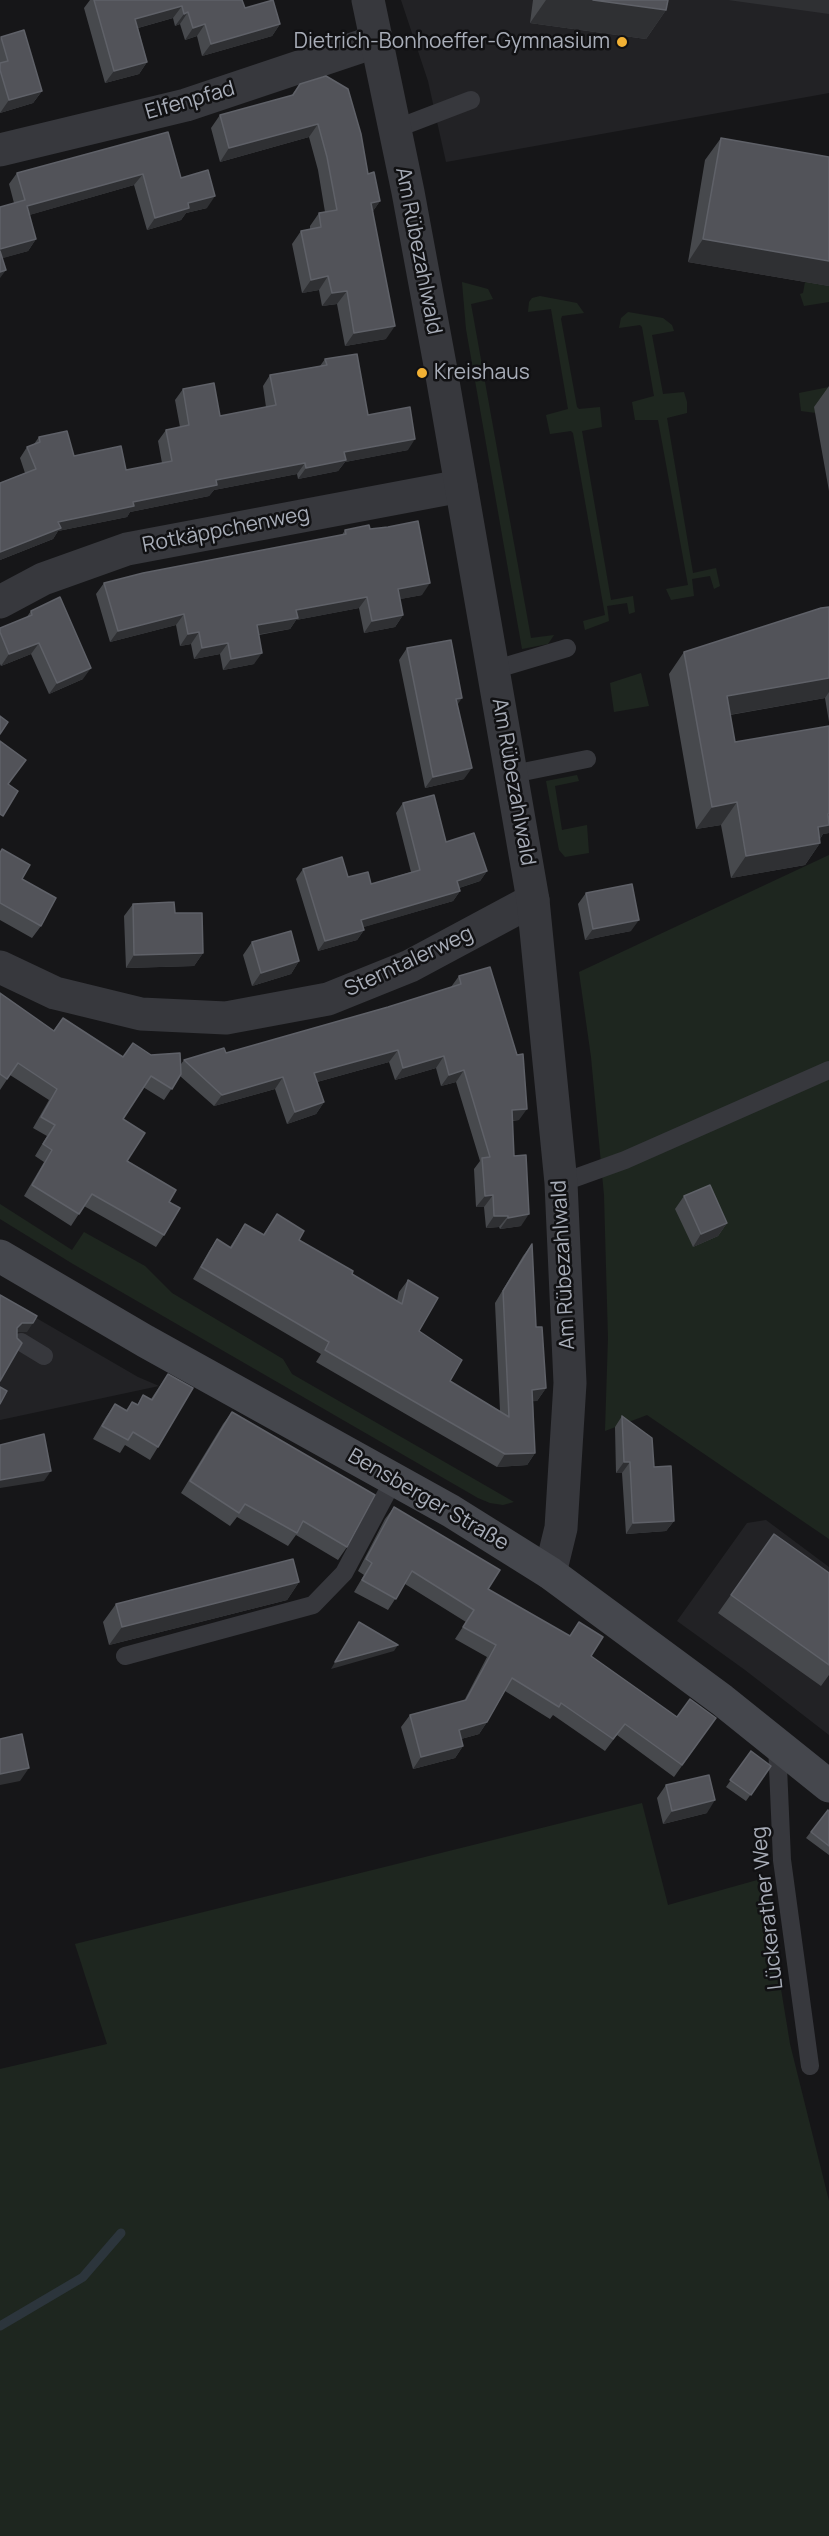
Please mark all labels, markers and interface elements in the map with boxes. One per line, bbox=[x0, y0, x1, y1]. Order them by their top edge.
place label: Dietrich-Bonhoeffer-Gymnasium bbox=[294, 29, 610, 55]
marker: Dietrich-Bonhoeffer-Gymnasium bbox=[615, 35, 629, 49]
street label: Elfenpfad bbox=[142, 76, 238, 126]
street label: Am Rübezahlwald bbox=[389, 165, 447, 337]
place label: Kreishaus bbox=[434, 360, 530, 386]
marker: Kreishaus bbox=[415, 366, 429, 380]
street label: Rotkäppchenweg bbox=[140, 501, 312, 559]
street label: Am Rübezahlwald bbox=[486, 696, 540, 868]
street label: Sterntalerweg bbox=[341, 921, 477, 1003]
street label: Am Rübezahlwald bbox=[547, 1180, 581, 1350]
street label: Bensberger Straße bbox=[343, 1444, 513, 1556]
street label: Lückerather Weg bbox=[747, 1825, 789, 1991]

